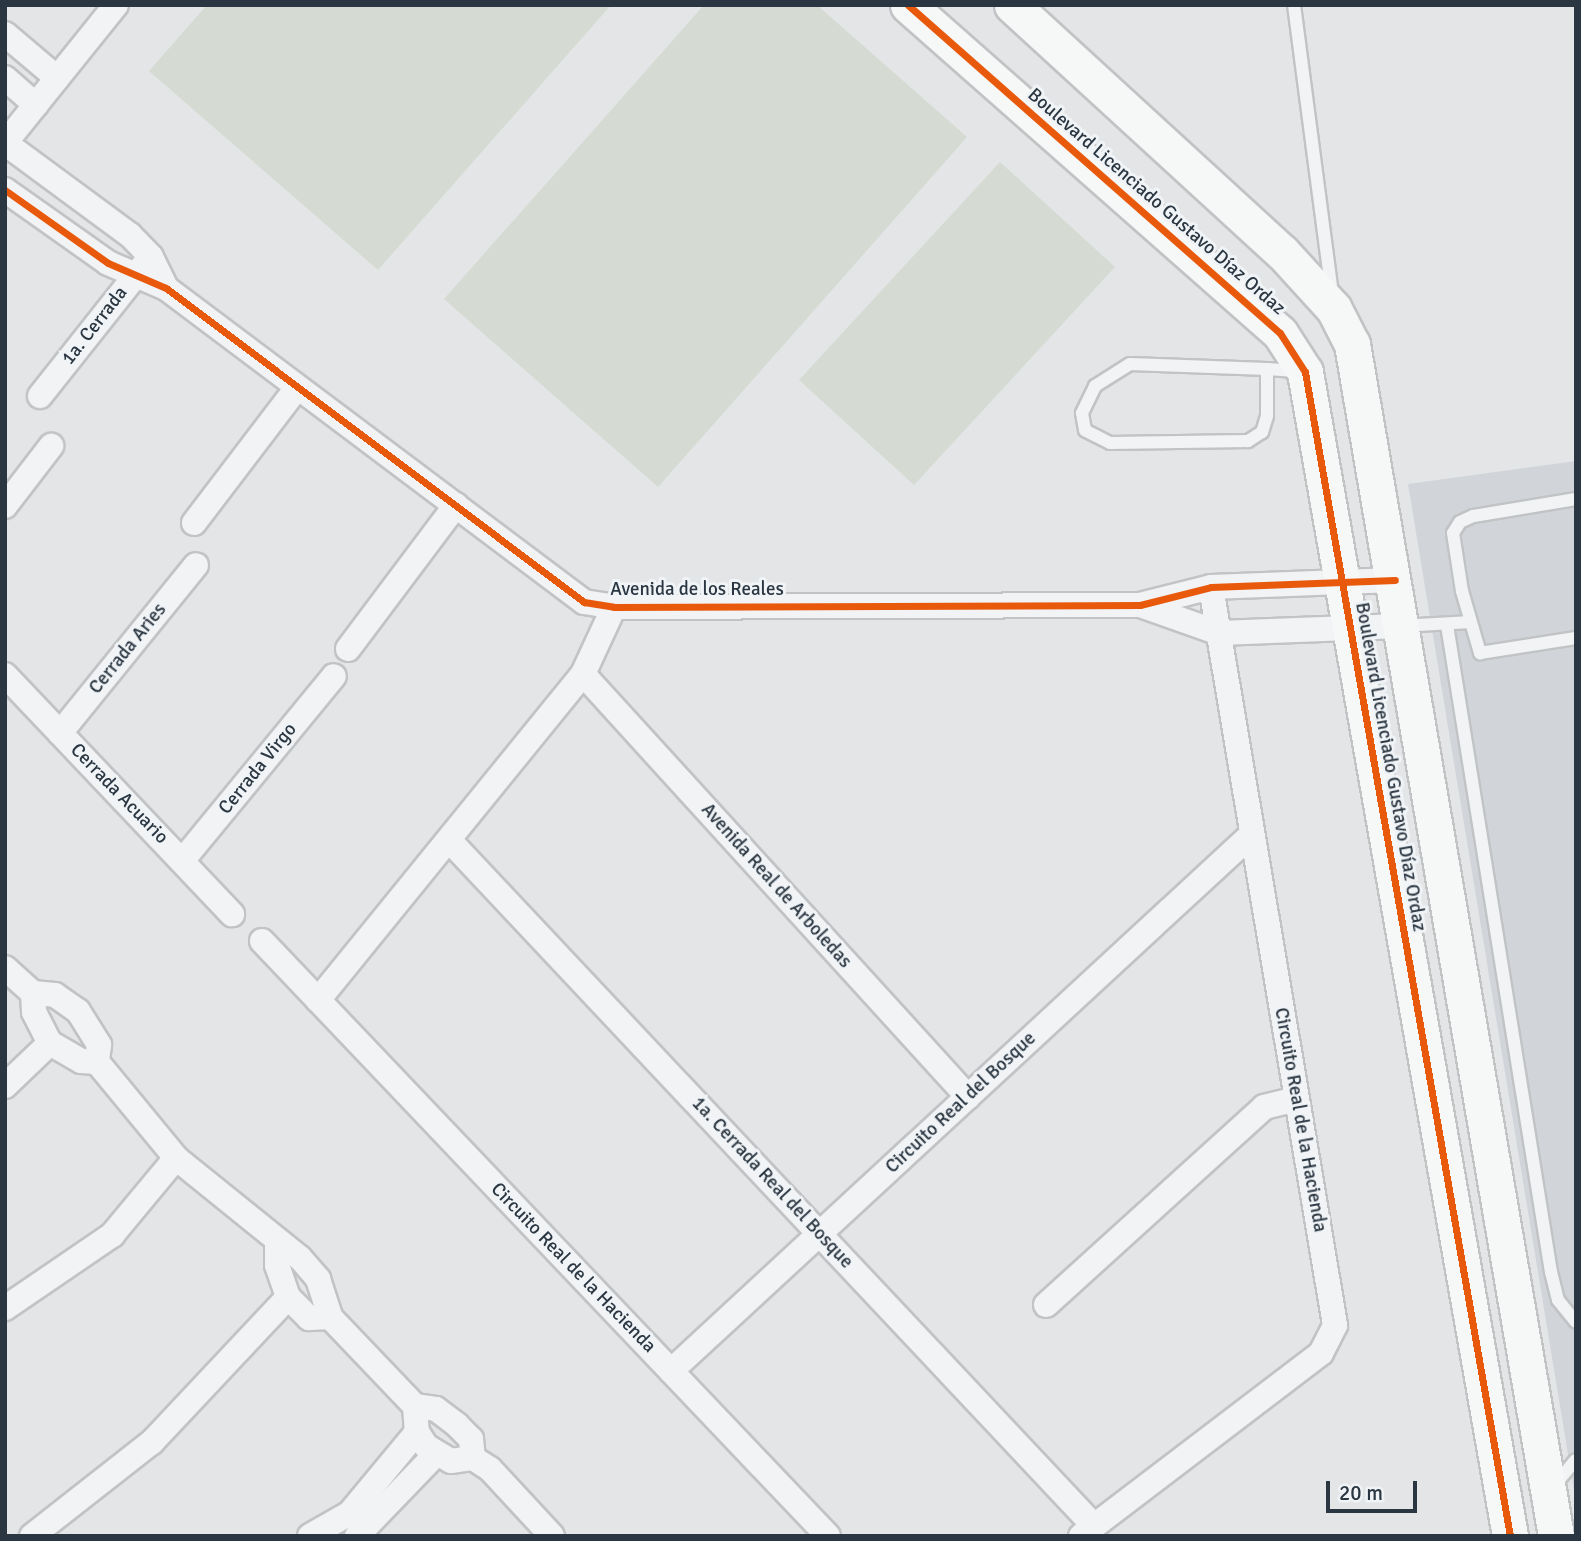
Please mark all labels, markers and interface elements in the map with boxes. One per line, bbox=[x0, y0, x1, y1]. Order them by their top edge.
street label: Boulevard Licenciado Gustavo Díaz Ordaz bbox=[1023, 84, 1289, 320]
street label: 1a. Cerrada bbox=[57, 282, 133, 370]
street label: Avenida de los Reales bbox=[610, 579, 784, 601]
street label: Cerrada Aries bbox=[85, 599, 171, 699]
street label: Boulevard Licenciado Gustavo Díaz Ordaz bbox=[1350, 601, 1430, 933]
street label: Cerrada Virgo bbox=[214, 719, 302, 819]
street label: Cerrada Acuario bbox=[65, 739, 173, 849]
street label: Avenida Real de Arboledas bbox=[696, 799, 856, 973]
street label: Circuito Real de la Hacienda bbox=[1269, 1006, 1331, 1234]
street label: Circuito Real del Bosque bbox=[881, 1027, 1041, 1179]
street label: 1a. Cerrada Real del Bosque bbox=[687, 1093, 857, 1273]
street label: Circuito Real de la Hacienda bbox=[486, 1178, 660, 1358]
scale bar bbox=[1329, 1468, 1420, 1512]
text: 20 m bbox=[1339, 1480, 1383, 1506]

